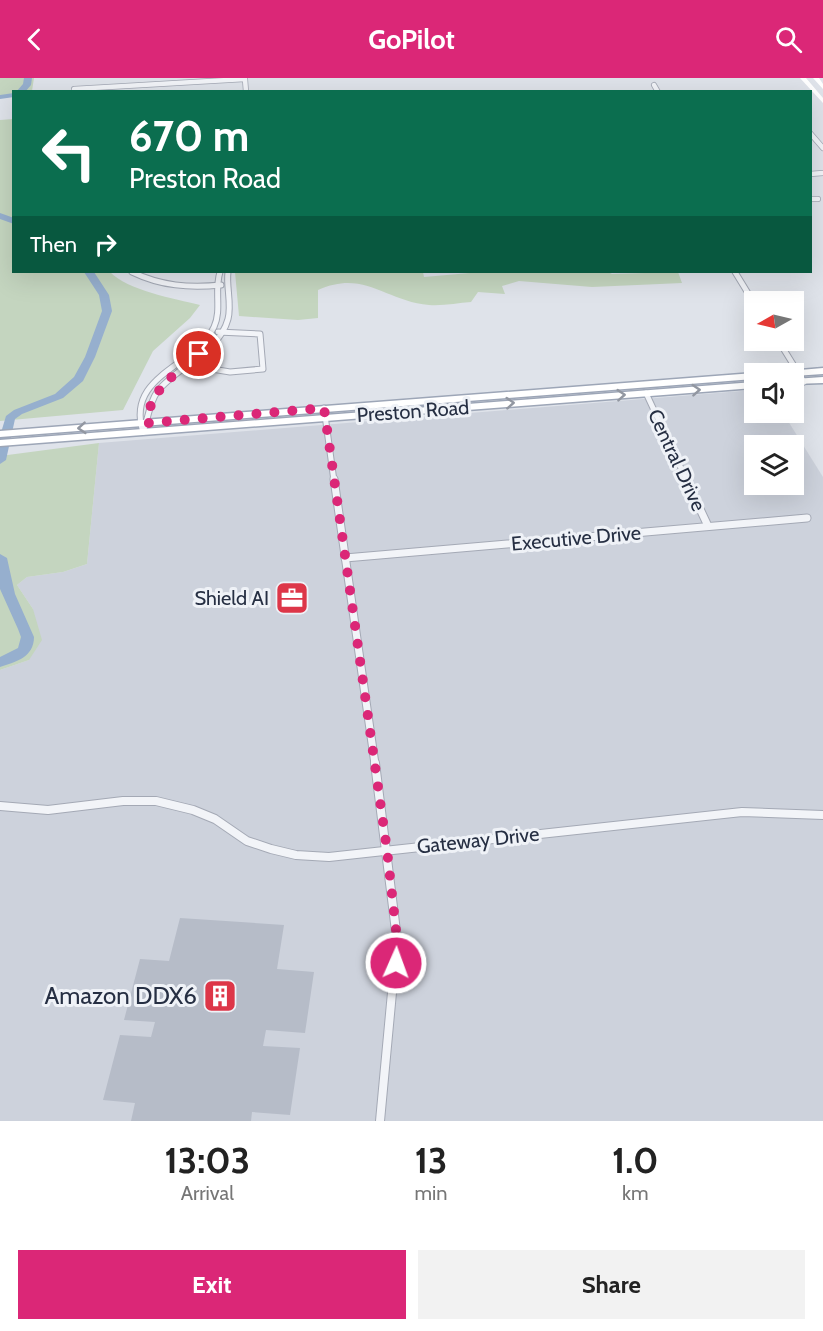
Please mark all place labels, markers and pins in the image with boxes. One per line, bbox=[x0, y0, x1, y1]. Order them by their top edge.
pin bbox=[173, 328, 224, 379]
office icon: Shield AI bbox=[274, 580, 310, 616]
place label: Shield AI bbox=[194, 586, 269, 610]
building icon: Amazon DDX6 bbox=[202, 978, 238, 1014]
place label: Amazon DDX6 bbox=[45, 981, 197, 1010]

